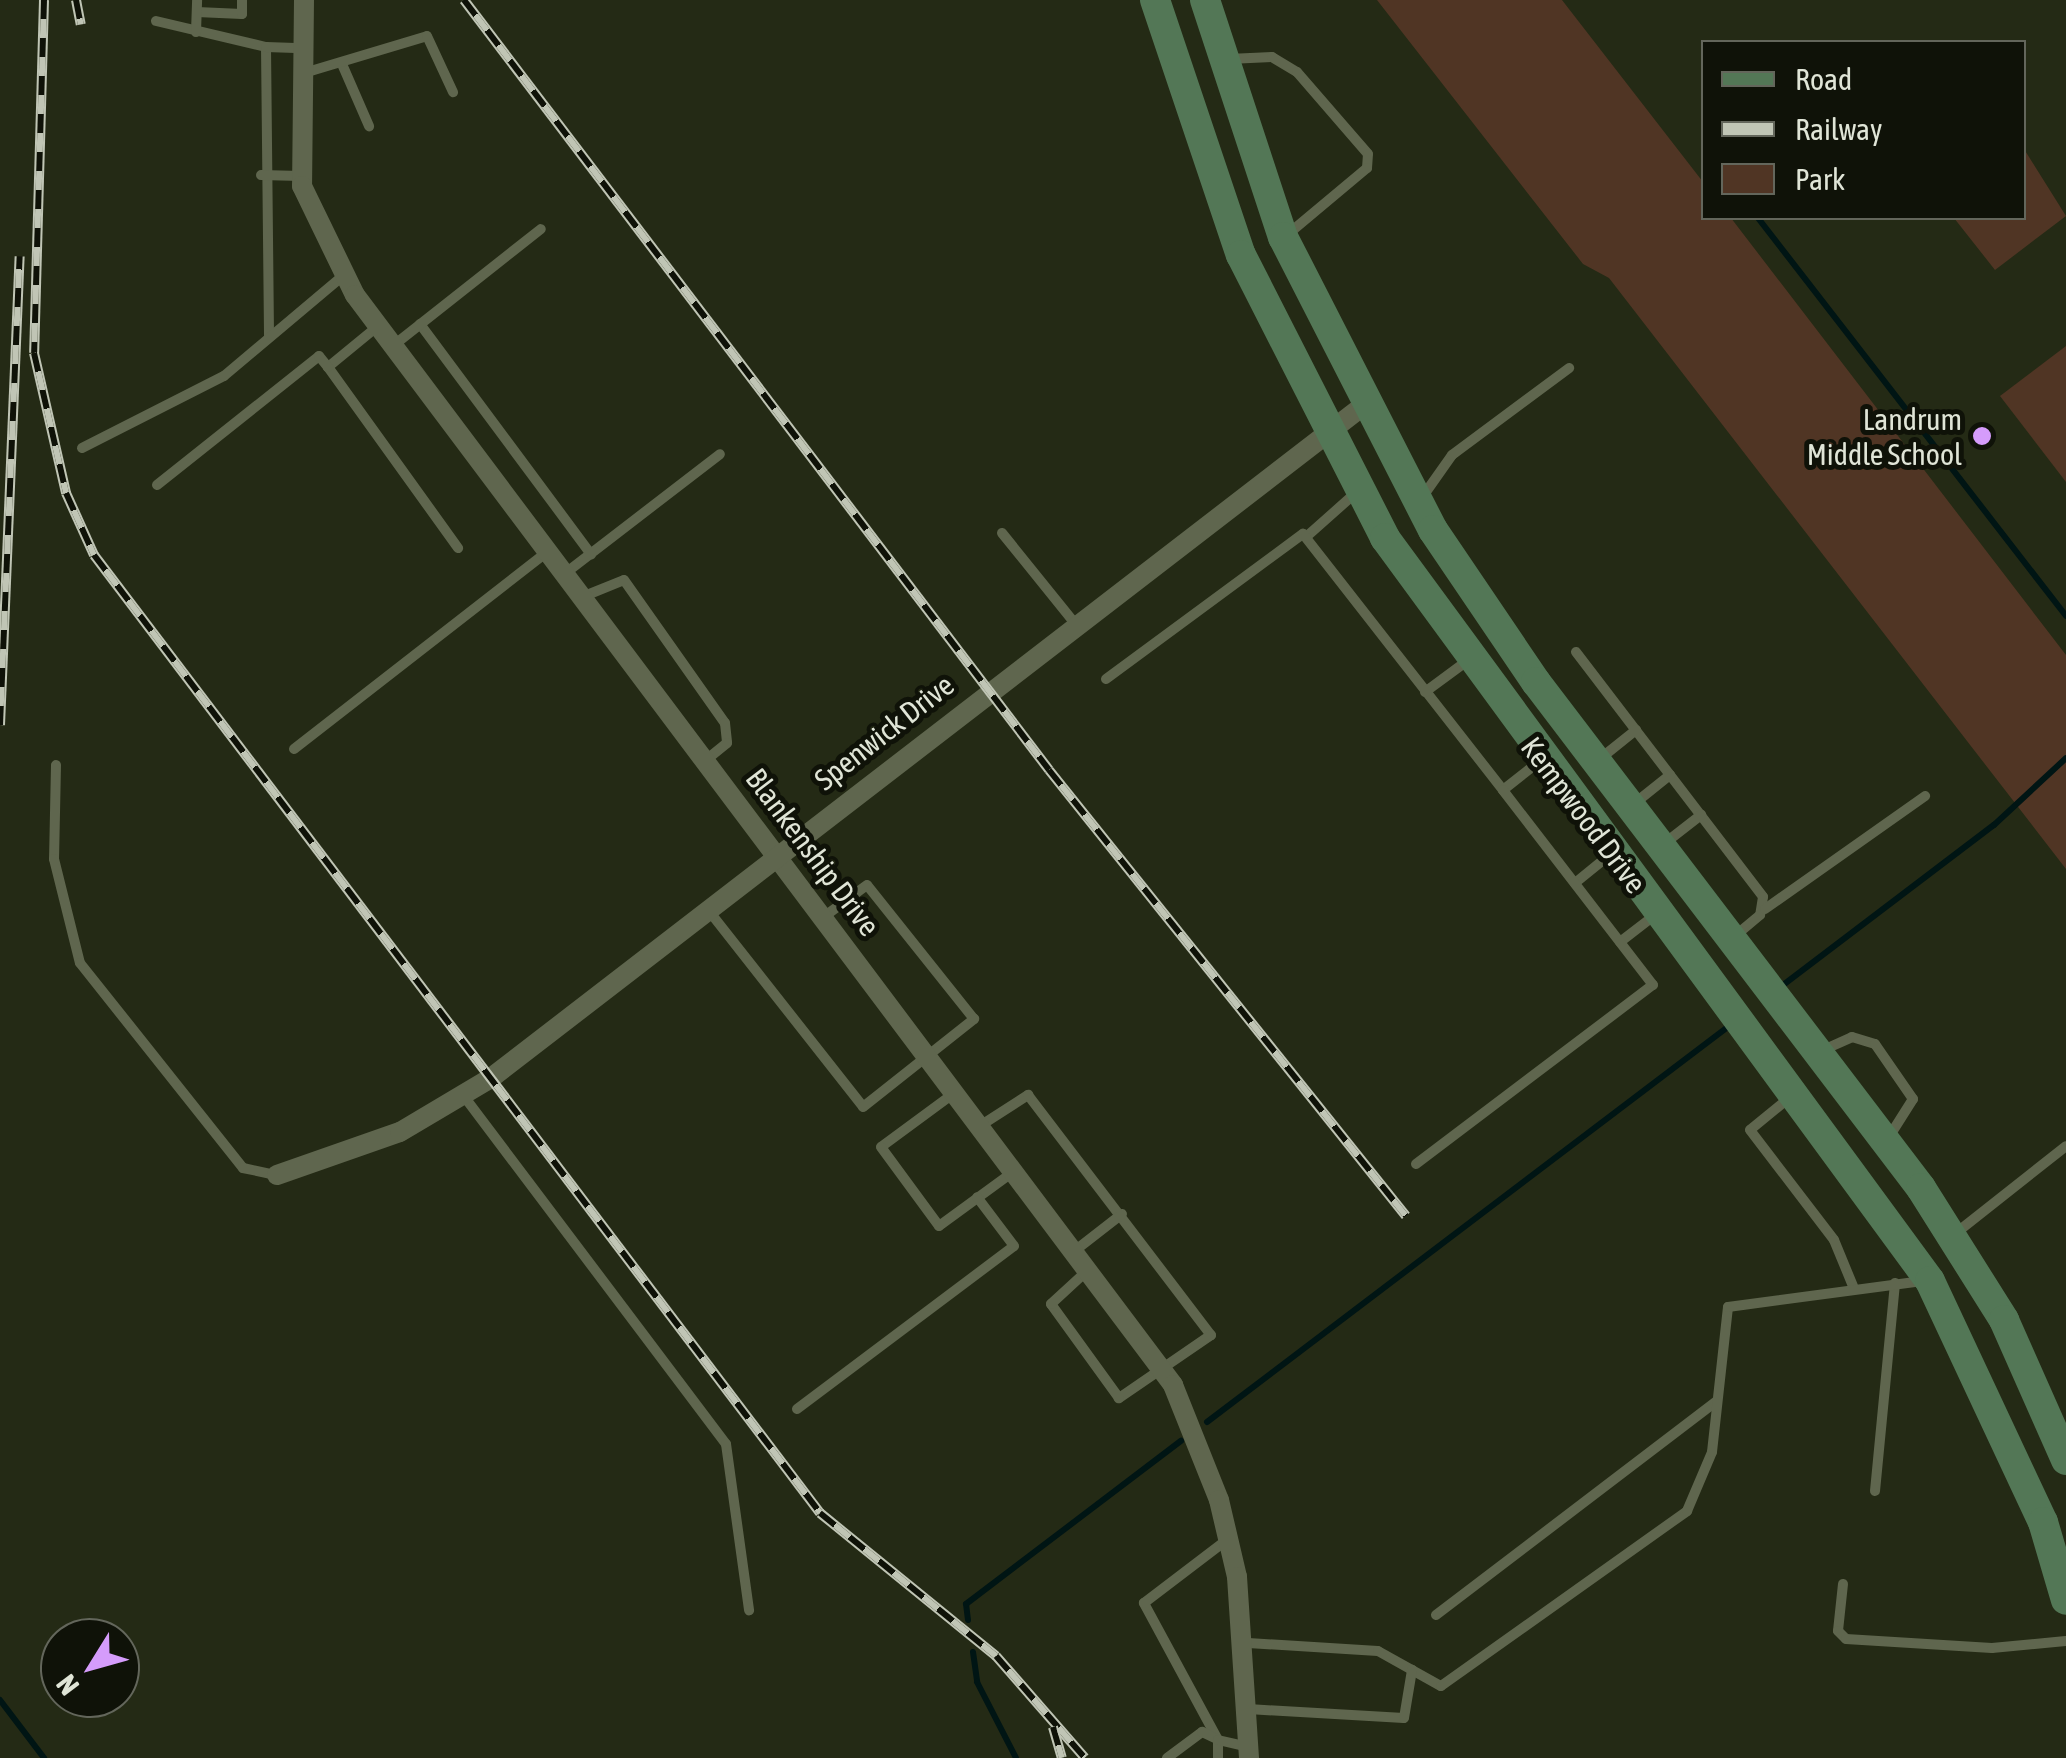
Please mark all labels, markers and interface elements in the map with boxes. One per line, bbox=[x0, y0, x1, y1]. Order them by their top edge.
legend bbox=[1701, 40, 2026, 220]
text: Road bbox=[1795, 62, 1852, 96]
text: Railway bbox=[1795, 112, 1882, 146]
text: Park bbox=[1795, 162, 1845, 196]
place label: Landrum Middle School bbox=[1807, 401, 1962, 472]
marker: Landrum Middle School bbox=[1971, 425, 1993, 447]
street label: Spenwick Drive bbox=[807, 667, 961, 797]
street label: Kempwood Drive bbox=[1514, 730, 1654, 900]
street label: Blankenship Drive bbox=[738, 761, 888, 943]
north arrow bbox=[40, 1618, 140, 1718]
text: N bbox=[50, 1669, 85, 1701]

